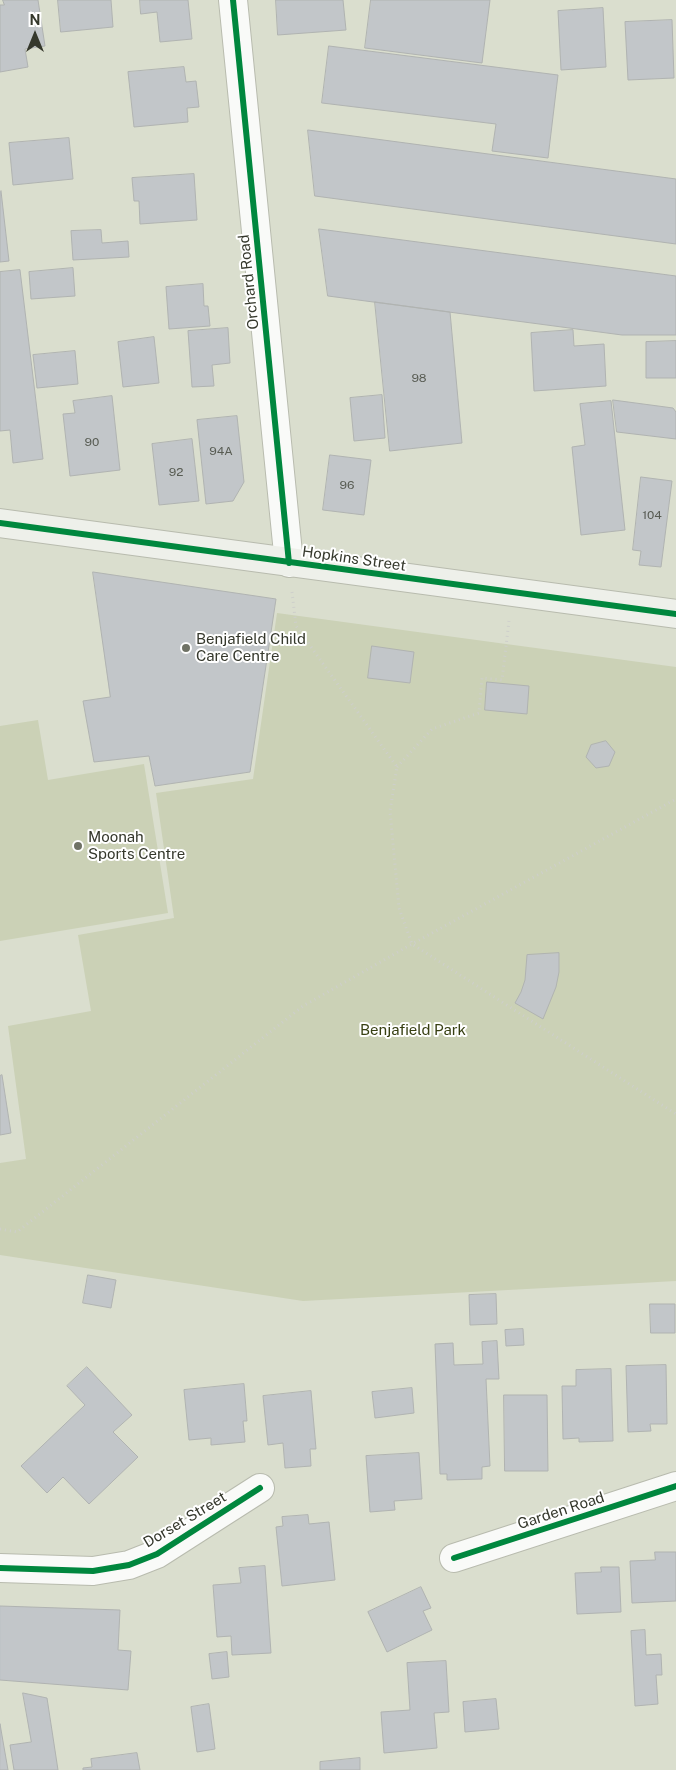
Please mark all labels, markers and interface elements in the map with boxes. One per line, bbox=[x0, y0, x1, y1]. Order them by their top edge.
north arrow bbox=[10, 10, 60, 60]
text: N bbox=[30, 12, 40, 28]
street label: Orchard Road bbox=[235, 234, 263, 330]
house number: 98 bbox=[411, 371, 427, 385]
house number: 90 bbox=[85, 435, 99, 449]
house number: 94A bbox=[209, 444, 233, 458]
house number: 92 bbox=[169, 465, 183, 479]
house number: 96 bbox=[340, 478, 354, 492]
house number: 104 bbox=[642, 508, 662, 522]
street label: Hopkins Street bbox=[301, 543, 407, 575]
place label: Benjafield Child Care Centre bbox=[196, 630, 306, 665]
marker: Benjafield Child Care Centre bbox=[180, 642, 192, 654]
place label: Moonah Sports Centre bbox=[88, 828, 185, 863]
marker: Moonah Sports Centre bbox=[72, 840, 84, 852]
park label: Benjafield Park bbox=[360, 1021, 466, 1039]
street label: Dorset Street bbox=[140, 1488, 230, 1552]
street label: Garden Road bbox=[515, 1488, 607, 1534]

